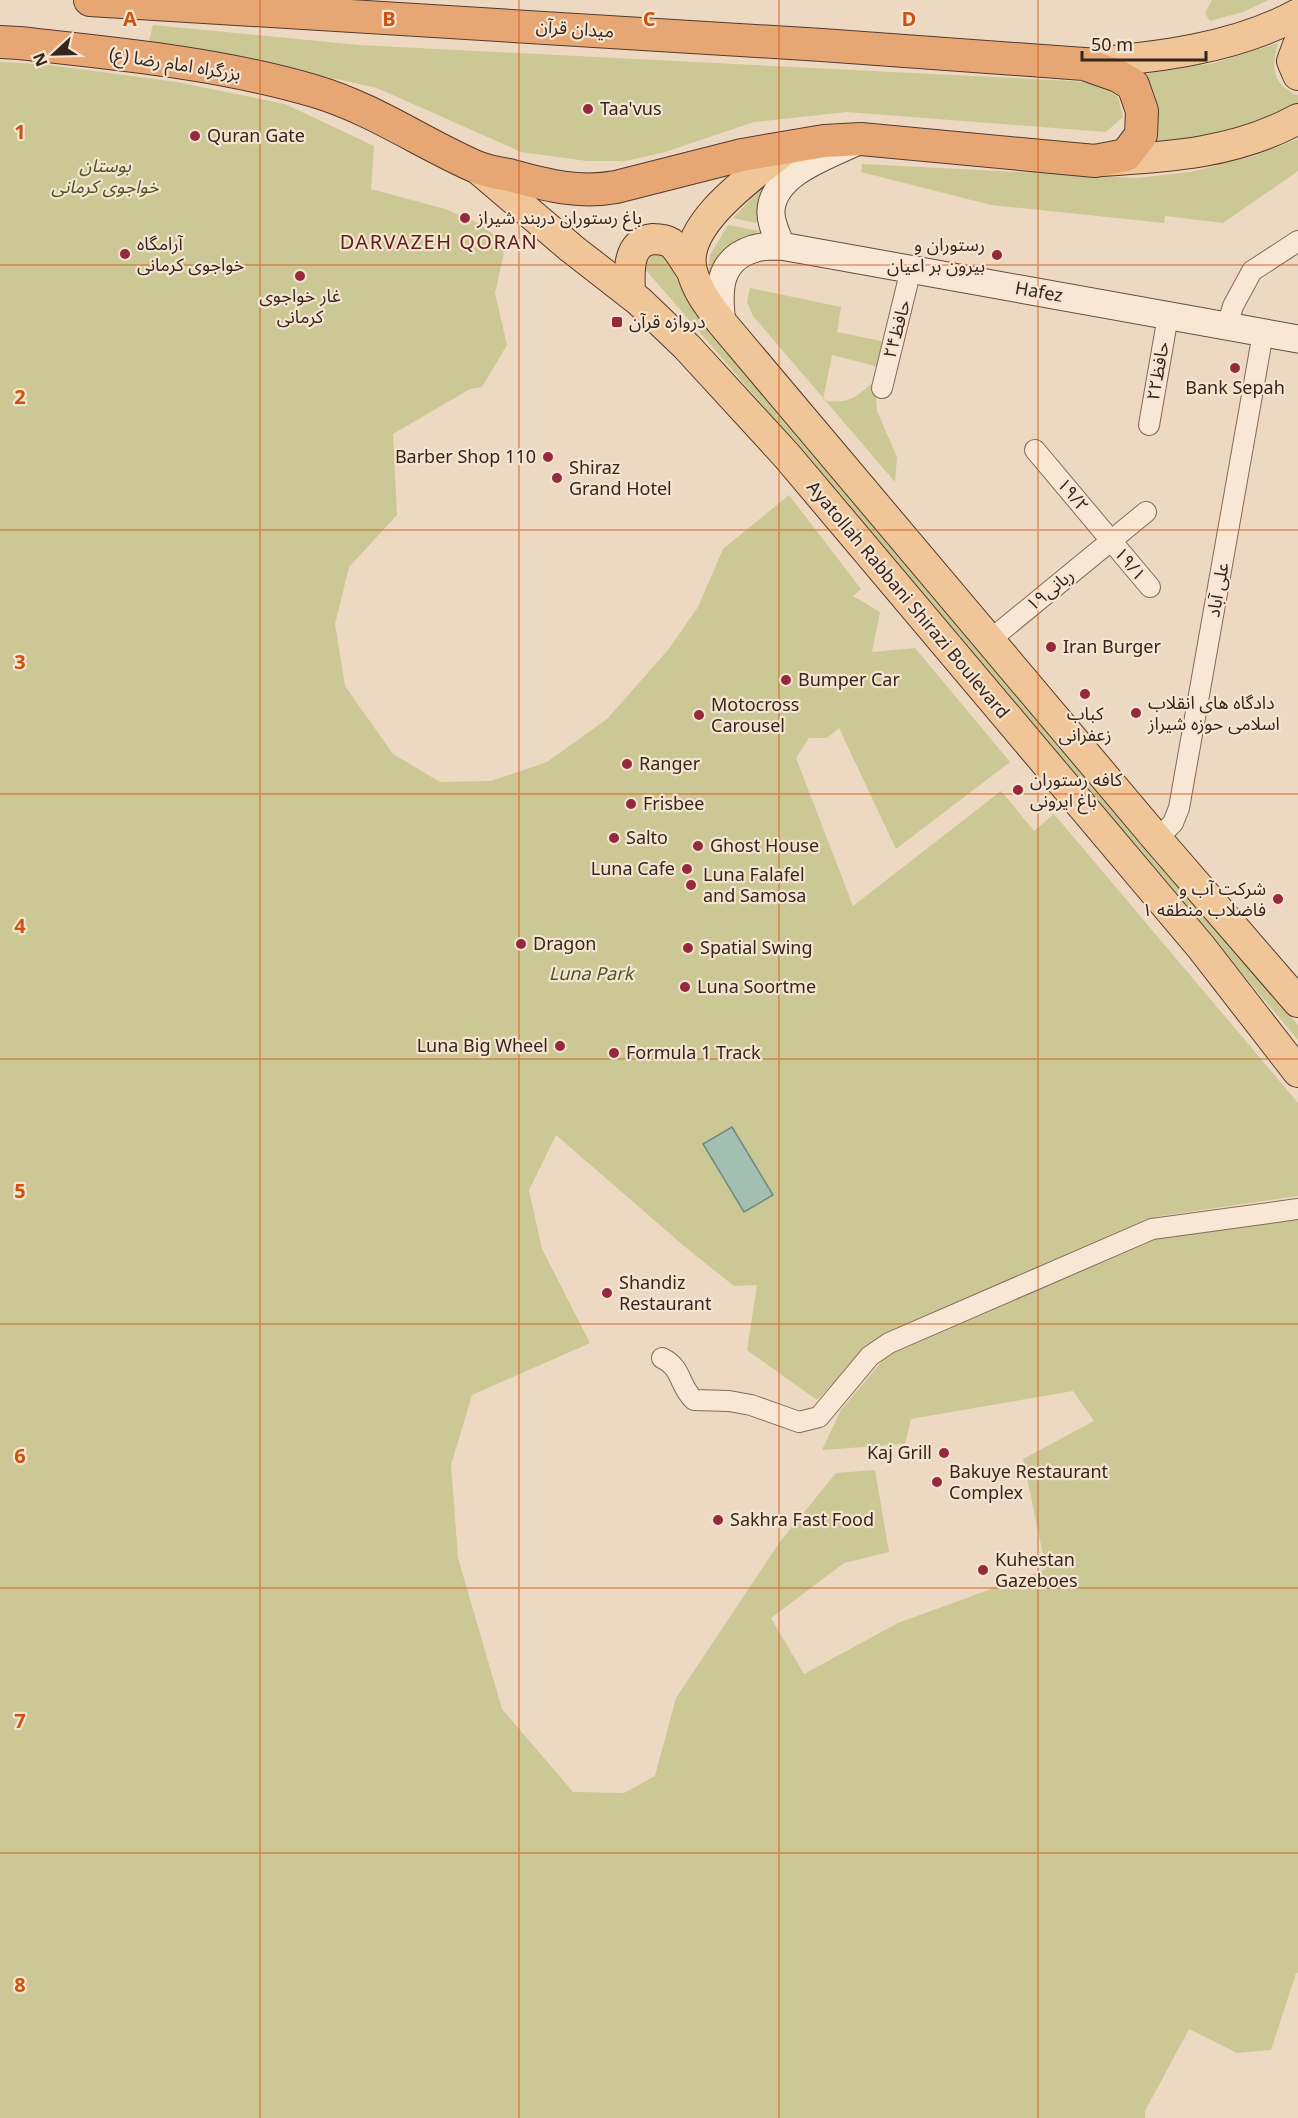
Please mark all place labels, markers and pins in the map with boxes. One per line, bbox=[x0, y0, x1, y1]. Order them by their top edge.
place label: Taa'vus bbox=[600, 90, 662, 128]
marker: Taa'vus bbox=[581, 102, 595, 116]
place label: Quran Gate bbox=[207, 117, 305, 155]
marker: Quran Gate bbox=[188, 129, 202, 143]
place label: باغ رستوران دربند شیراز bbox=[476, 199, 642, 237]
marker: باغ رستوران دربند شیراز bbox=[458, 211, 472, 225]
place label: آرامگاه خواجوی کرمانی bbox=[137, 225, 244, 284]
place label: رستوران و بیرون بر اعيان bbox=[887, 226, 985, 285]
marker: آرامگاه خواجوی کرمانی bbox=[118, 247, 132, 261]
marker: رستوران و بیرون بر اعيان bbox=[990, 248, 1004, 262]
marker: غار خواجوی کرمانی bbox=[293, 269, 307, 283]
place label: غار خواجوی کرمانی bbox=[259, 277, 341, 336]
place label: دروازه قرآن bbox=[629, 303, 706, 341]
marker: دروازه قرآن bbox=[610, 315, 624, 329]
marker: Bank Sepah bbox=[1228, 361, 1242, 375]
place label: Bank Sepah bbox=[1185, 369, 1285, 407]
place label: Barber Shop 110 bbox=[395, 438, 536, 476]
place label: Shiraz Grand Hotel bbox=[569, 449, 672, 508]
marker: Barber Shop 110 bbox=[541, 450, 555, 464]
marker: Shiraz Grand Hotel bbox=[550, 471, 564, 485]
place label: Iran Burger bbox=[1063, 628, 1161, 666]
marker: Iran Burger bbox=[1044, 640, 1058, 654]
place label: Bumper Car bbox=[798, 661, 900, 699]
marker: Bumper Car bbox=[779, 673, 793, 687]
place label: دادگاه های انقلاب اسلامی حوزه شیراز bbox=[1147, 684, 1280, 743]
place label: Motocross Carousel bbox=[711, 686, 799, 745]
marker: کباب زعفرانی bbox=[1078, 687, 1092, 701]
place label: کباب زعفرانی bbox=[1058, 695, 1112, 754]
marker: دادگاه های انقلاب اسلامی حوزه شیراز bbox=[1129, 706, 1143, 720]
marker: Motocross Carousel bbox=[692, 708, 706, 722]
place label: Ranger bbox=[639, 745, 701, 783]
marker: Ranger bbox=[620, 757, 634, 771]
place label: کافه رستوران باغ ایرونی bbox=[1030, 761, 1123, 820]
marker: کافه رستوران باغ ایرونی bbox=[1011, 783, 1025, 797]
place label: Frisbee bbox=[643, 785, 704, 823]
marker: Frisbee bbox=[624, 797, 638, 811]
place label: Salto bbox=[626, 819, 668, 857]
place label: Ghost House bbox=[710, 827, 819, 865]
marker: Salto bbox=[607, 831, 621, 845]
marker: Ghost House bbox=[691, 839, 705, 853]
place label: Luna Cafe bbox=[591, 850, 675, 888]
place label: Luna Falafel and Samosa bbox=[703, 856, 806, 915]
marker: Luna Cafe bbox=[680, 862, 694, 876]
place label: شرکت آب و فاضلاب منطقه ۱ bbox=[1142, 870, 1266, 929]
marker: Luna Falafel and Samosa bbox=[684, 878, 698, 892]
marker: شرکت آب و فاضلاب منطقه ۱ bbox=[1271, 892, 1285, 906]
place label: Dragon bbox=[533, 925, 596, 963]
place label: Spatial Swing bbox=[700, 929, 812, 967]
marker: Dragon bbox=[514, 937, 528, 951]
marker: Spatial Swing bbox=[681, 941, 695, 955]
place label: Luna Soortme bbox=[697, 968, 816, 1006]
marker: Luna Soortme bbox=[678, 980, 692, 994]
place label: Luna Big Wheel bbox=[417, 1027, 548, 1065]
place label: Formula 1 Track bbox=[626, 1034, 761, 1072]
marker: Luna Big Wheel bbox=[553, 1039, 567, 1053]
marker: Formula 1 Track bbox=[607, 1046, 621, 1060]
place label: Shandiz Restaurant bbox=[619, 1264, 712, 1323]
marker: Shandiz Restaurant bbox=[600, 1286, 614, 1300]
place label: Kaj Grill bbox=[867, 1434, 932, 1472]
marker: Kaj Grill bbox=[937, 1446, 951, 1460]
place label: Bakuye Restaurant Complex bbox=[949, 1453, 1109, 1512]
marker: Bakuye Restaurant Complex bbox=[930, 1475, 944, 1489]
place label: Sakhra Fast Food bbox=[730, 1501, 874, 1539]
marker: Sakhra Fast Food bbox=[711, 1513, 725, 1527]
place label: Kuhestan Gazeboes bbox=[995, 1541, 1078, 1600]
marker: Kuhestan Gazeboes bbox=[976, 1563, 990, 1577]

